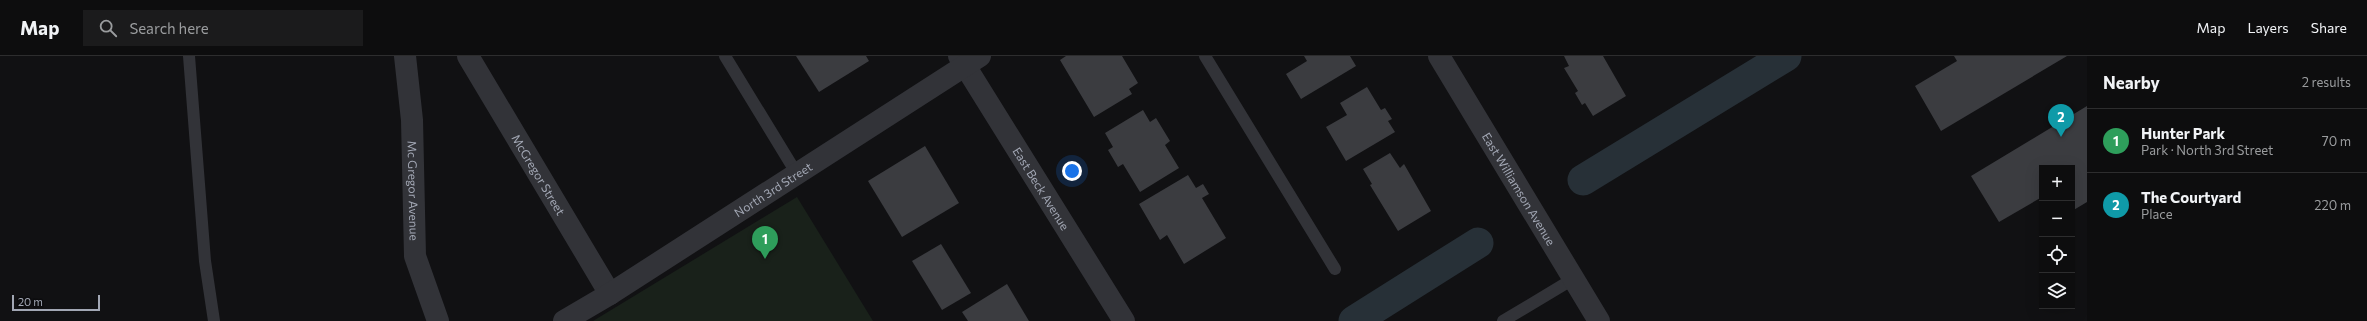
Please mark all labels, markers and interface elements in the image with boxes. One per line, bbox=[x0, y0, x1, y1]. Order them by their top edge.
search box bbox=[83, 10, 363, 46]
text: Map bbox=[20, 16, 59, 39]
icon: search bbox=[97, 17, 119, 39]
text: Search here bbox=[129, 19, 209, 37]
text: Map bbox=[2197, 19, 2225, 36]
text: Layers bbox=[2247, 19, 2289, 36]
text: Share bbox=[2311, 19, 2347, 36]
text: Nearby bbox=[2103, 72, 2160, 93]
text: 2 results bbox=[2302, 74, 2351, 90]
pin: 2 bbox=[2048, 104, 2074, 137]
text: Hunter Park bbox=[2141, 124, 2225, 142]
street label: East Williamson Avenue bbox=[1480, 130, 1559, 248]
street label: McGregor Street bbox=[509, 132, 568, 218]
text: 1 bbox=[2113, 133, 2119, 149]
text: 70 m bbox=[2322, 133, 2351, 149]
street label: Mc Gregor Avenue bbox=[405, 140, 422, 241]
text: Park · North 3rd Street bbox=[2141, 142, 2273, 158]
street label: East Beck Avenue bbox=[1010, 144, 1073, 232]
street label: North 3rd Street bbox=[731, 159, 814, 219]
your location bbox=[1062, 161, 1082, 181]
map controls bbox=[2039, 165, 2075, 309]
button: + bbox=[2039, 165, 2075, 201]
text: The Courtyard bbox=[2141, 188, 2241, 206]
text: 2 bbox=[2112, 197, 2120, 213]
text: 220 m bbox=[2314, 197, 2351, 213]
button: − bbox=[2039, 201, 2075, 237]
text: Place bbox=[2141, 206, 2173, 222]
pin: 1 bbox=[752, 226, 778, 259]
button: locate bbox=[2039, 237, 2075, 273]
button: layers bbox=[2039, 273, 2075, 309]
scale bar bbox=[12, 293, 100, 312]
text: 20 m bbox=[18, 295, 43, 308]

